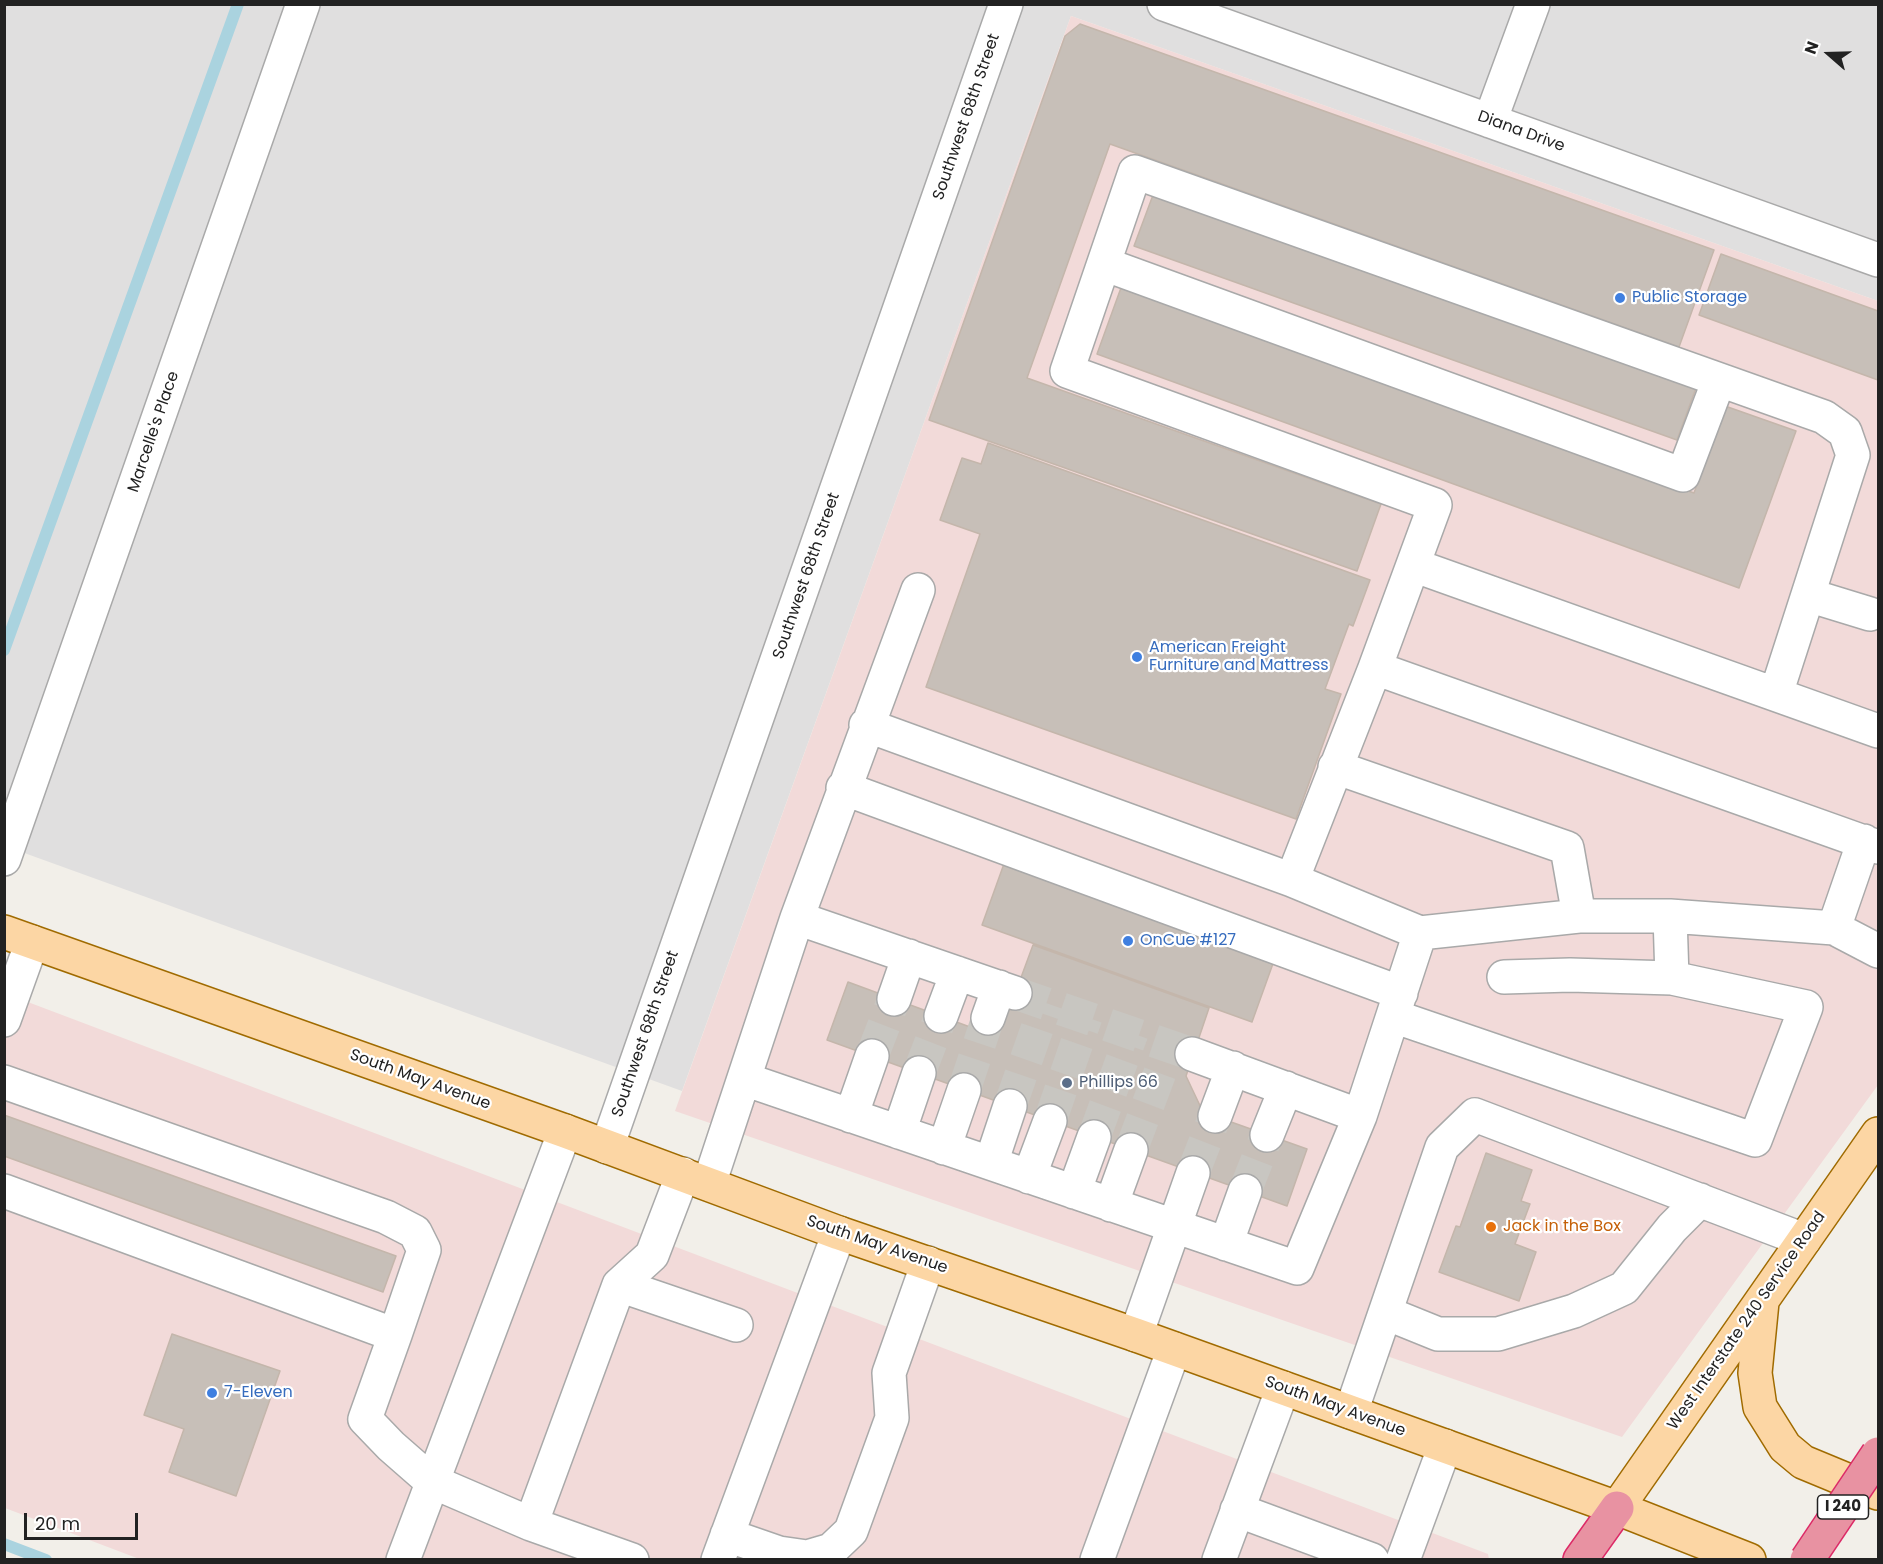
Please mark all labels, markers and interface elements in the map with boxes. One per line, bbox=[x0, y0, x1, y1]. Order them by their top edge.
north arrow bbox=[1799, 24, 1859, 84]
street label: Southwest 68th Street bbox=[929, 31, 1005, 203]
text: N bbox=[1799, 38, 1824, 57]
street label: Diana Drive bbox=[1475, 107, 1567, 157]
place label: Public Storage bbox=[1632, 288, 1747, 308]
marker: Public Storage bbox=[1613, 291, 1627, 305]
street label: Marcelle's Place bbox=[124, 369, 184, 495]
street label: Southwest 68th Street bbox=[769, 490, 845, 662]
place label: American Freight Furniture and Mattress bbox=[1149, 638, 1329, 676]
marker: American Freight Furniture and Mattress bbox=[1130, 650, 1144, 664]
place label: OnCue #127 bbox=[1140, 931, 1236, 951]
marker: OnCue #127 bbox=[1121, 934, 1135, 948]
street label: Southwest 68th Street bbox=[608, 948, 684, 1120]
street label: South May Avenue bbox=[347, 1046, 493, 1114]
place label: Phillips 66 bbox=[1079, 1073, 1158, 1093]
marker: Phillips 66 bbox=[1060, 1076, 1074, 1090]
street label: West Interstate 240 Service Road bbox=[1664, 1208, 1830, 1434]
street label: South May Avenue bbox=[804, 1212, 950, 1278]
place label: Jack in the Box bbox=[1503, 1217, 1621, 1237]
marker: Jack in the Box bbox=[1484, 1220, 1498, 1234]
street label: South May Avenue bbox=[1262, 1373, 1408, 1441]
place label: 7-Eleven bbox=[224, 1383, 293, 1403]
marker: 7-Eleven bbox=[205, 1386, 219, 1400]
road number: I 240 bbox=[1818, 1495, 1868, 1519]
scale bar bbox=[27, 1501, 141, 1539]
text: 20 m bbox=[35, 1511, 80, 1536]

